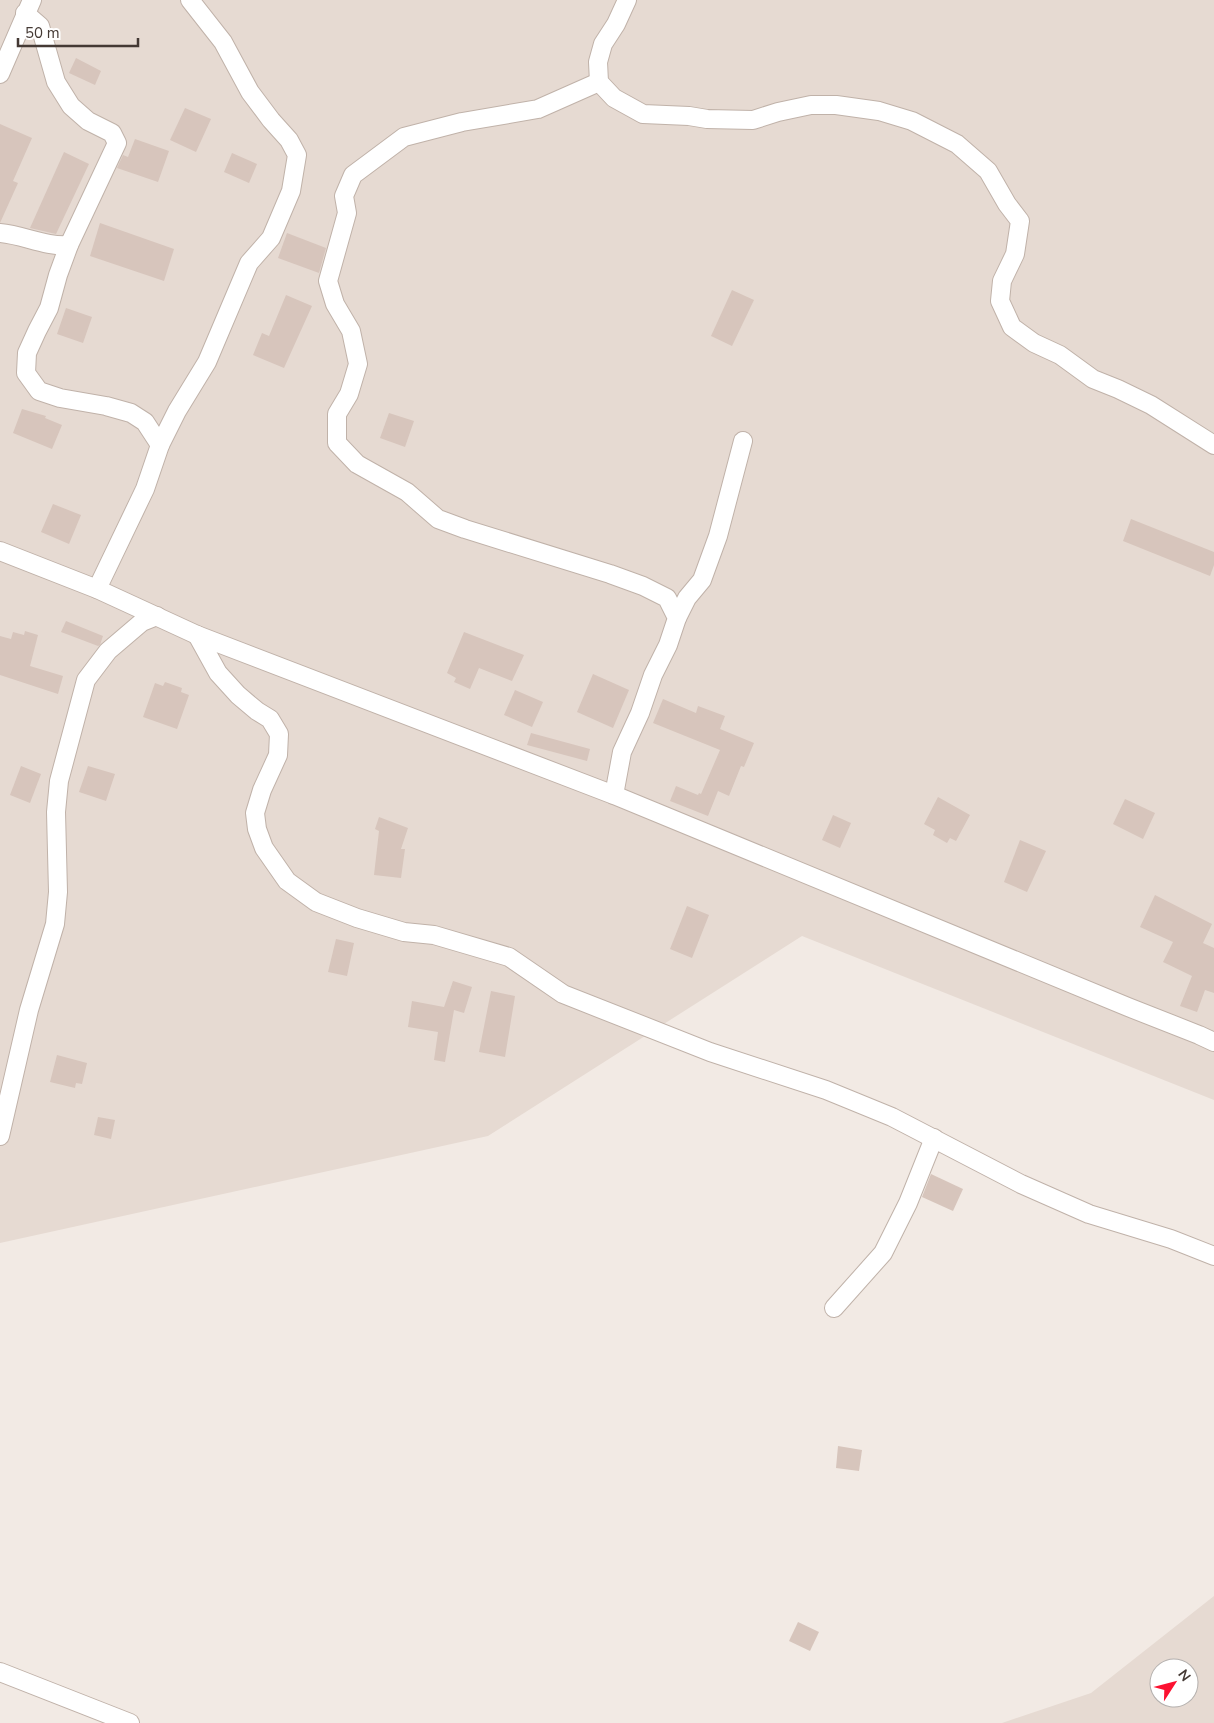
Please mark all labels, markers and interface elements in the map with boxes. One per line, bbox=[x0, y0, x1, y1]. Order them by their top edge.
scale bar bbox=[18, 15, 138, 47]
text: 50 m bbox=[25, 23, 60, 43]
north arrow bbox=[1149, 1658, 1199, 1708]
text: N bbox=[1173, 1666, 1195, 1685]

